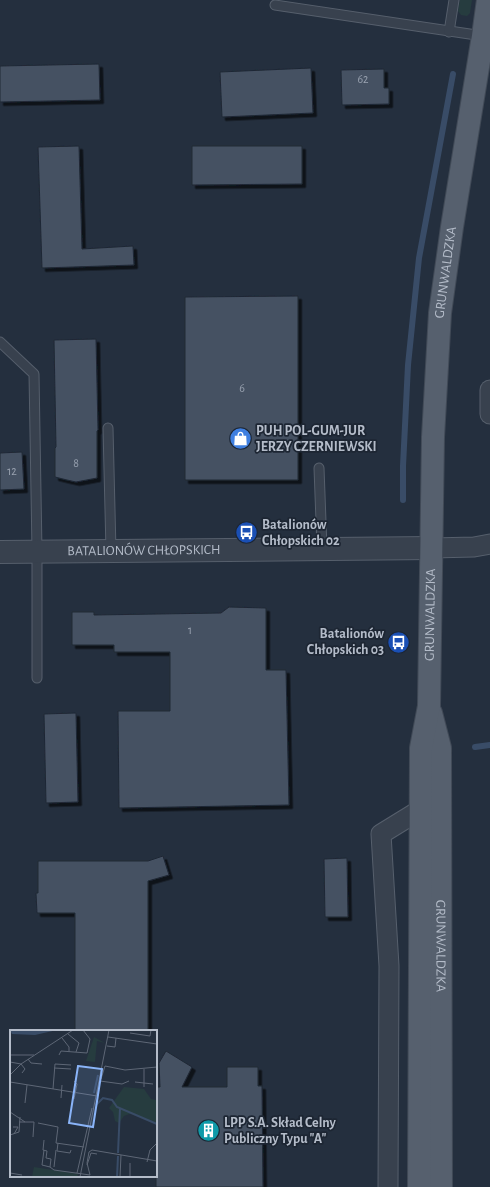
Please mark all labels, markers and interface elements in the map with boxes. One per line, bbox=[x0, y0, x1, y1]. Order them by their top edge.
house number: 62 bbox=[357, 73, 369, 85]
street label: GRUNWALDZKA bbox=[433, 226, 459, 319]
house number: 6 bbox=[239, 382, 245, 394]
place label: PUH POL-GUM-JUR JERZY CZERNIEWSKI bbox=[256, 424, 377, 454]
shop icon: PUH POL-GUM-JUR JERZY CZERNIEWSKI bbox=[228, 426, 254, 452]
house number: 8 bbox=[73, 457, 79, 469]
house number: 12 bbox=[7, 465, 17, 477]
place label: Batalionów Chłopskich 02 bbox=[262, 518, 340, 548]
bus stop icon: Batalionów Chłopskich 02 bbox=[234, 520, 260, 546]
street label: BATALIONÓW CHŁOPSKICH bbox=[67, 541, 221, 558]
street label: GRUNWALDZKA bbox=[423, 569, 438, 661]
house number: 1 bbox=[188, 624, 192, 636]
place label: Batalionów Chłopskich 03 bbox=[307, 627, 384, 657]
bus stop icon: Batalionów Chłopskich 03 bbox=[386, 629, 412, 655]
street label: GRUNWALDZKA bbox=[433, 900, 448, 992]
inset map bbox=[10, 1030, 157, 1177]
place label: LPP S.A. Skład Celny Publiczny Typu "A" bbox=[224, 1116, 337, 1146]
building icon: LPP S.A. Skład Celny Publiczny Typu "A" bbox=[196, 1118, 222, 1144]

